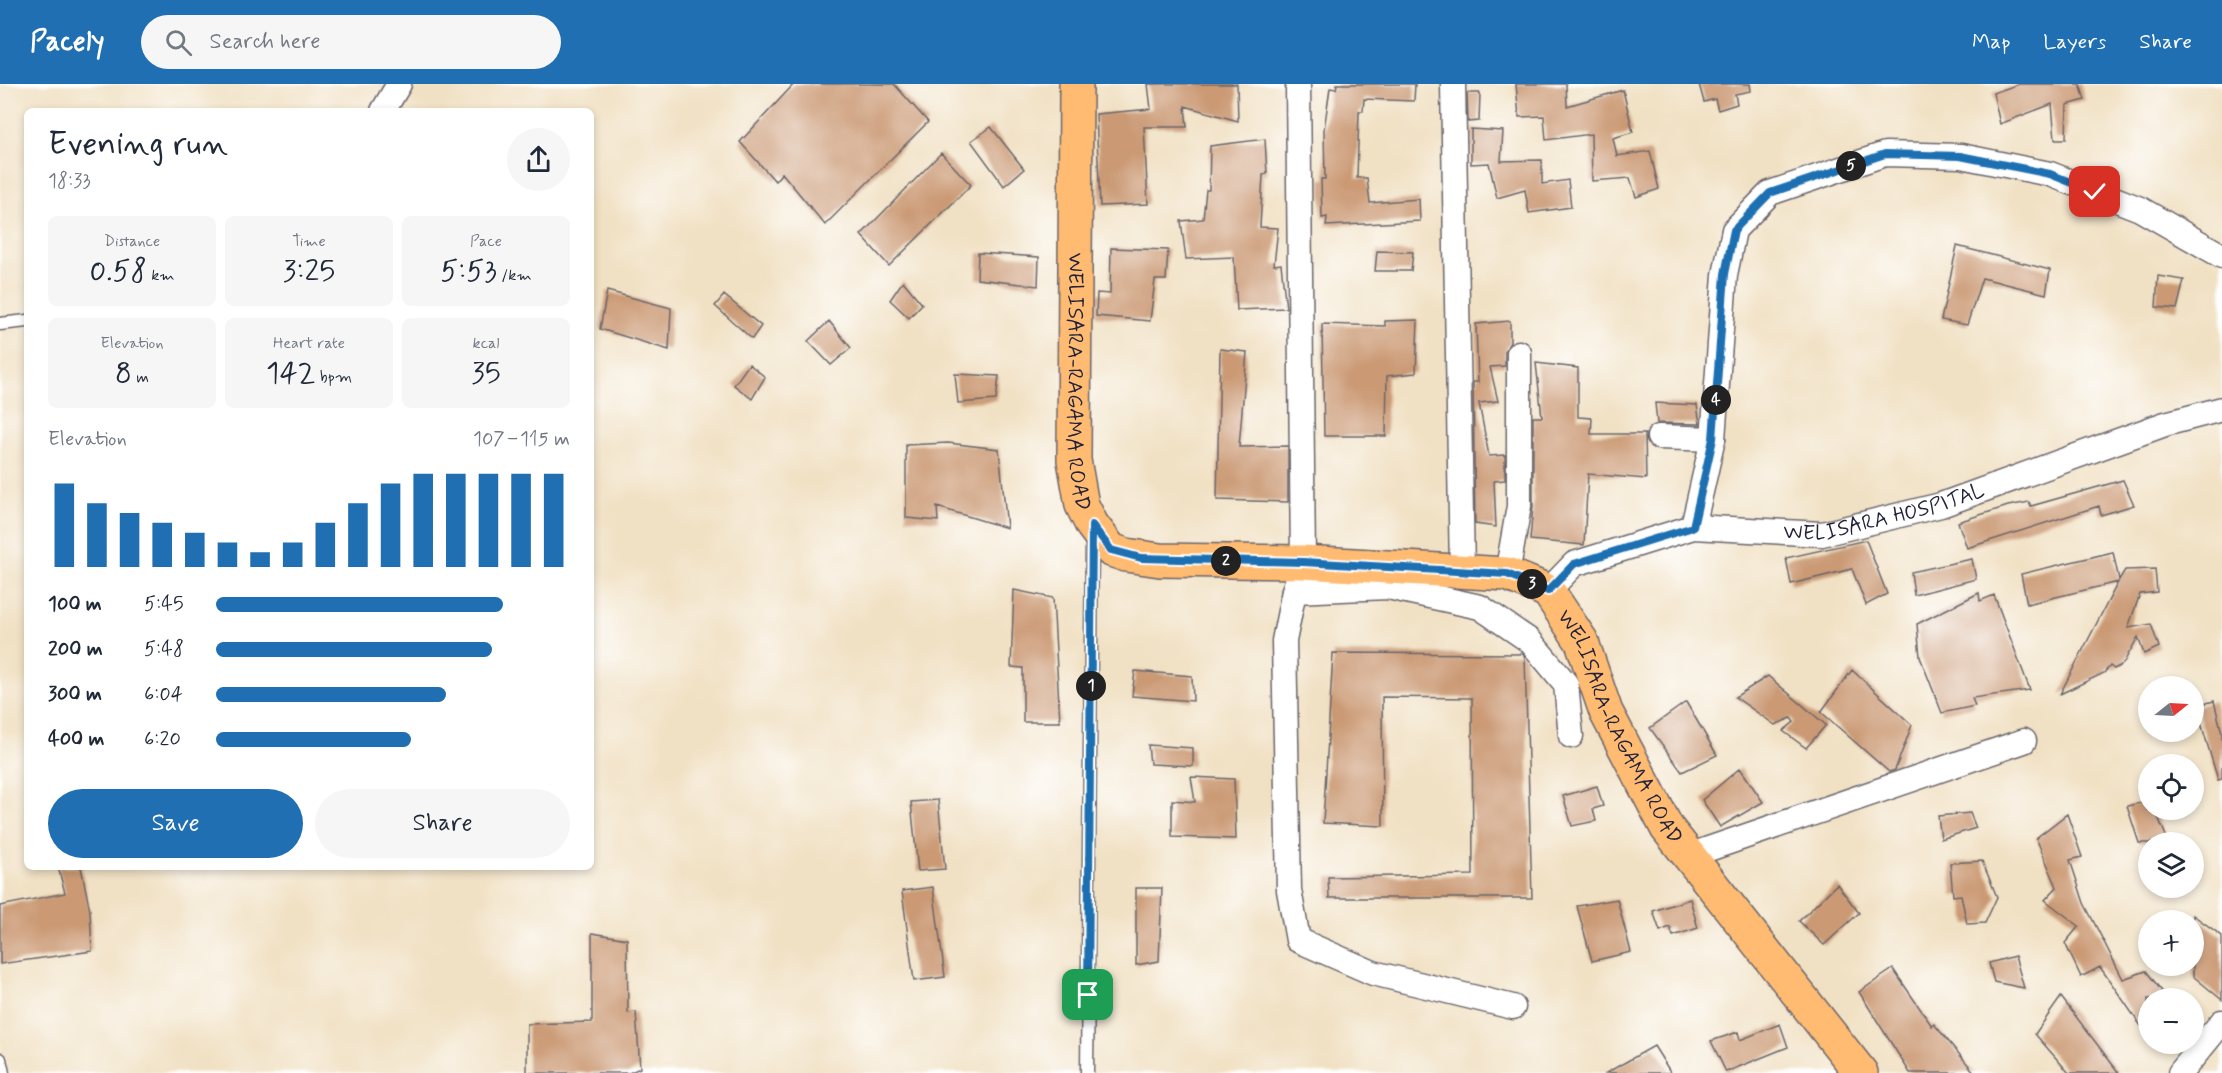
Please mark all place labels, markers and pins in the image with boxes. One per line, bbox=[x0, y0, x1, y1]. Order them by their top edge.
pin: 5 bbox=[1836, 151, 1866, 181]
pin bbox=[2069, 166, 2120, 217]
pin: 4 bbox=[1701, 385, 1731, 415]
pin: 2 bbox=[1211, 546, 1241, 576]
pin: 3 bbox=[1517, 569, 1547, 599]
pin: 1 bbox=[1076, 671, 1106, 701]
pin bbox=[1062, 969, 1113, 1020]

